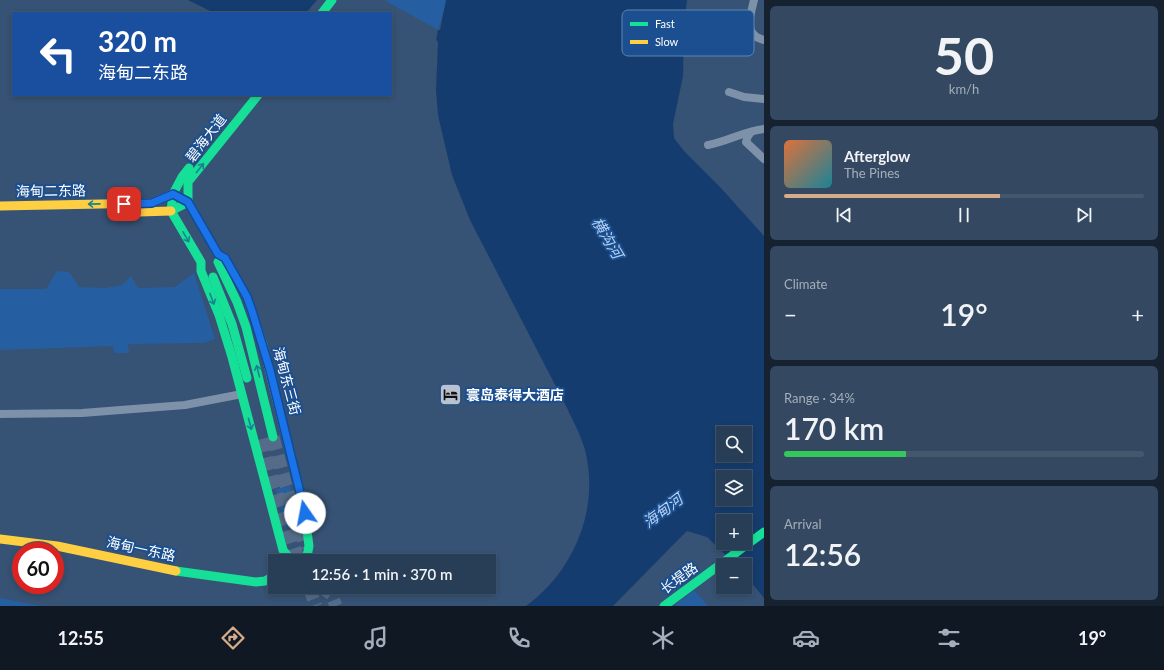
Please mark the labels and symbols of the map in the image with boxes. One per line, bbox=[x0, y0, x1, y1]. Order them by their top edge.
legend bbox=[622, 10, 754, 56]
text: Fast bbox=[655, 17, 675, 30]
text: Slow bbox=[655, 35, 679, 48]
street label: 碧海大道 bbox=[182, 110, 230, 165]
one-way arrow bbox=[196, 162, 205, 173]
street label: 海甸二东路 bbox=[16, 181, 86, 200]
pin bbox=[107, 187, 141, 221]
one-way arrow bbox=[88, 200, 101, 208]
water label: 横沟河 bbox=[589, 214, 629, 264]
one-way arrow bbox=[182, 231, 190, 243]
one-way arrow bbox=[209, 293, 217, 305]
street label: 海甸东三街 bbox=[270, 345, 305, 417]
one-way arrow bbox=[254, 365, 261, 378]
hotel icon: 寰岛泰得大酒店 bbox=[437, 382, 463, 408]
place label: 寰岛泰得大酒店 bbox=[466, 386, 564, 403]
one-way arrow bbox=[246, 417, 254, 430]
water label: 海甸河 bbox=[639, 488, 688, 531]
position arrow bbox=[284, 492, 326, 534]
street label: 海甸一东路 bbox=[105, 533, 177, 564]
speed limit sign: 60 bbox=[12, 542, 64, 594]
street label: 长堤路 bbox=[657, 558, 701, 597]

